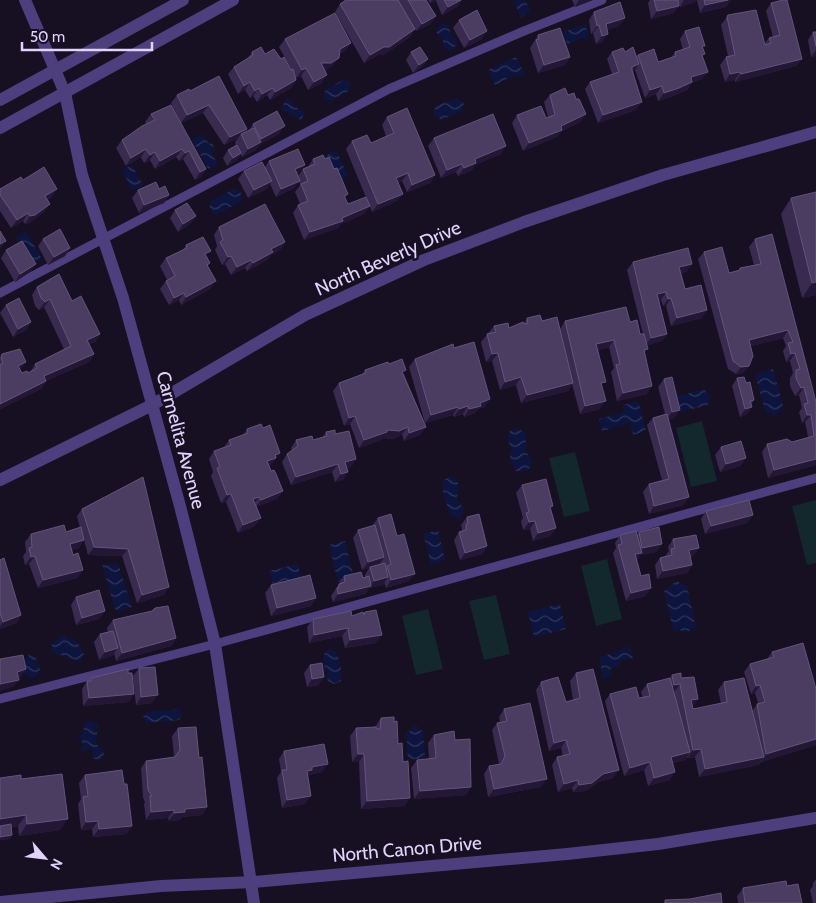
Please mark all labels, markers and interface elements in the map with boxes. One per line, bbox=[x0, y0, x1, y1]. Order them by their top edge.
scale bar bbox=[22, 20, 152, 52]
text: 50 m bbox=[30, 28, 65, 46]
street label: North Beverly Drive bbox=[311, 215, 465, 300]
street label: Carmelita Avenue bbox=[152, 369, 211, 512]
street label: North Canon Drive bbox=[331, 831, 483, 867]
north arrow bbox=[20, 833, 70, 883]
text: N bbox=[46, 856, 67, 873]

